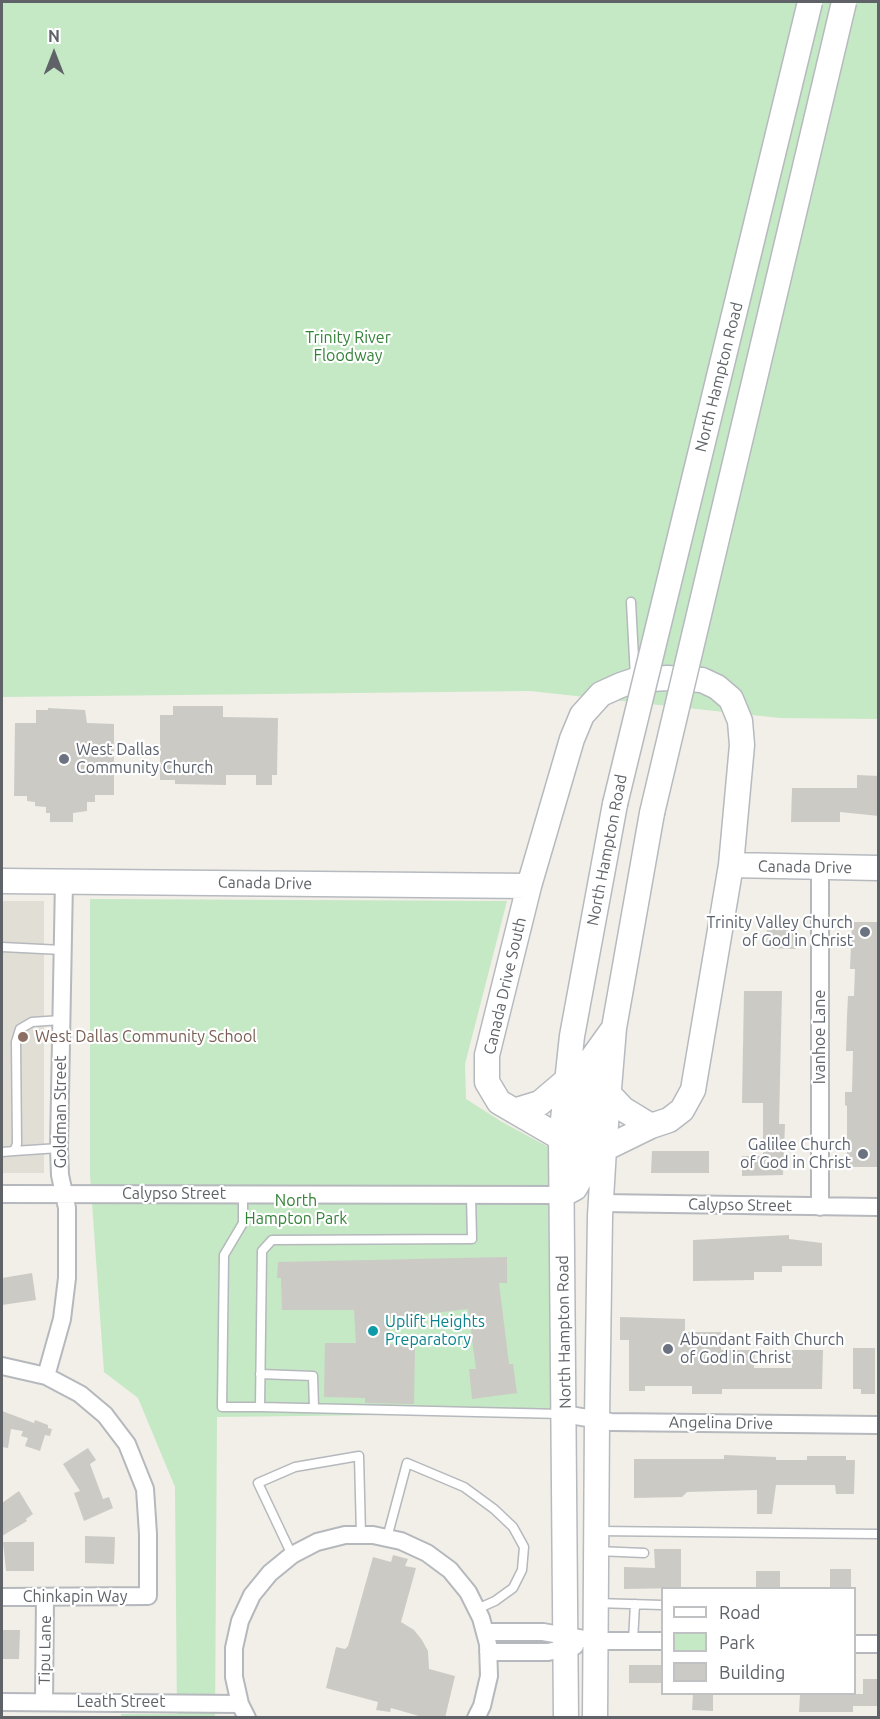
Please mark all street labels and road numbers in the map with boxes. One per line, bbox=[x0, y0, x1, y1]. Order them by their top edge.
street label: North Hampton Road bbox=[691, 300, 747, 454]
street label: North Hampton Road bbox=[583, 773, 631, 927]
street label: Canada Drive bbox=[758, 857, 852, 877]
street label: Canada Drive bbox=[218, 873, 312, 893]
street label: Canada Drive South bbox=[480, 915, 530, 1057]
street label: Ivanhoe Lane bbox=[810, 990, 830, 1084]
street label: Goldman Street bbox=[51, 1055, 71, 1169]
street label: Calypso Street bbox=[122, 1184, 226, 1204]
street label: Calypso Street bbox=[688, 1194, 792, 1216]
street label: North Hampton Road bbox=[553, 1255, 575, 1409]
street label: Angelina Drive bbox=[669, 1412, 773, 1434]
street label: Chinkapin Way bbox=[23, 1587, 127, 1607]
street label: Tipu Lane bbox=[35, 1615, 55, 1685]
street label: Leath Street bbox=[77, 1692, 165, 1712]

